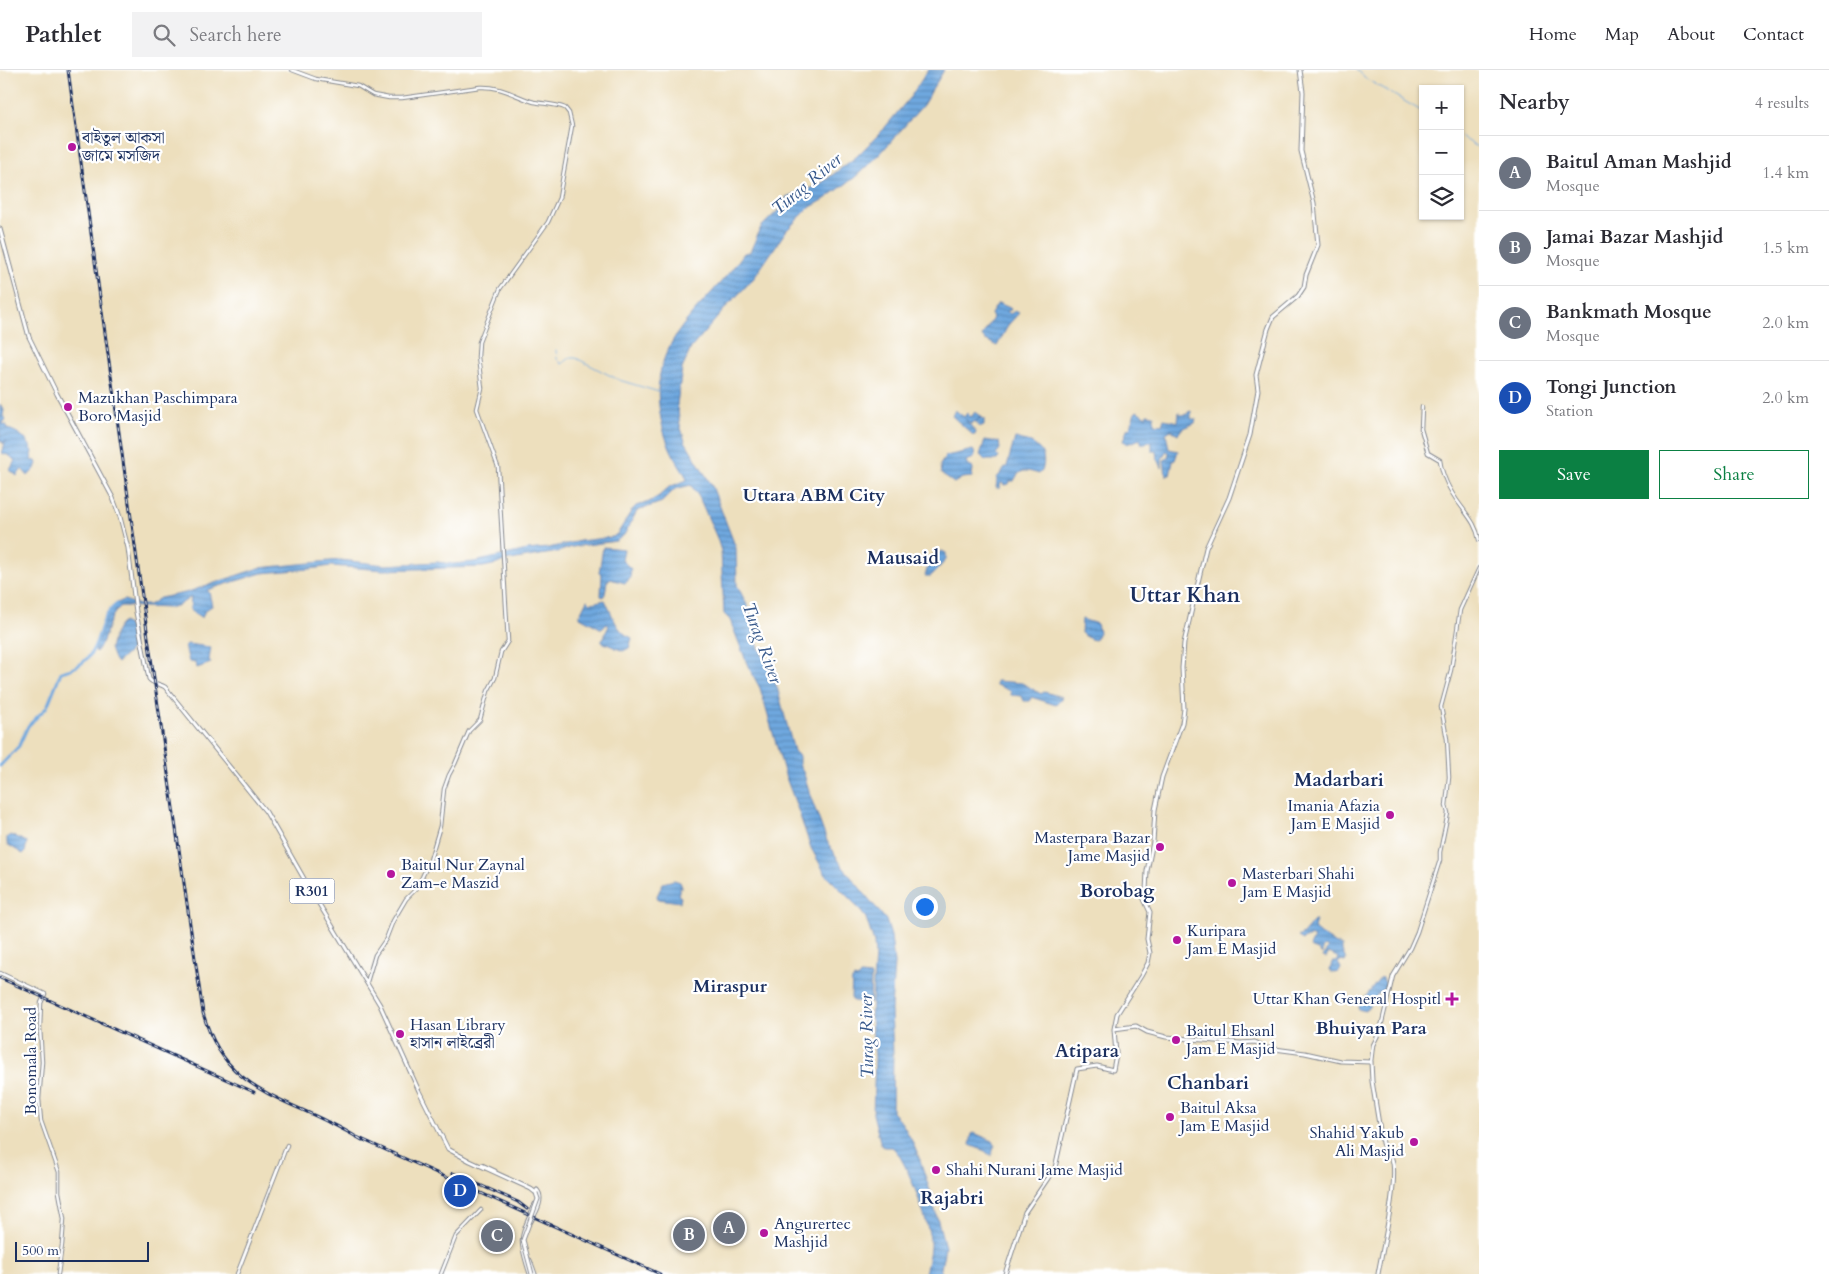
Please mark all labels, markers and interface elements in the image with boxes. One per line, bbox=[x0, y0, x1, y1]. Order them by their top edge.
search box bbox=[132, 12, 482, 57]
text: Pathlet bbox=[25, 18, 102, 51]
icon: search bbox=[150, 21, 178, 49]
text: Search here bbox=[190, 22, 282, 48]
text: Home bbox=[1529, 22, 1577, 47]
text: Map bbox=[1605, 22, 1639, 47]
text: About bbox=[1667, 22, 1715, 47]
text: Contact bbox=[1743, 22, 1804, 47]
map controls bbox=[1419, 85, 1464, 220]
button: + bbox=[1419, 85, 1464, 130]
text: Nearby bbox=[1499, 88, 1570, 117]
text: 4 results bbox=[1755, 92, 1809, 114]
place label: বাইতুল আকসা জামে মসজিদ bbox=[81, 127, 165, 167]
button: − bbox=[1419, 130, 1464, 175]
marker: বাইতুল আকসা জামে মসজিদ bbox=[66, 141, 78, 153]
water label: Turag River bbox=[767, 146, 848, 221]
text: Baitul Aman Mashjid bbox=[1546, 149, 1732, 175]
text: A bbox=[1509, 162, 1521, 184]
text: 1.4 km bbox=[1762, 162, 1809, 184]
button: layers bbox=[1419, 175, 1464, 220]
text: Mosque bbox=[1546, 175, 1600, 197]
text: Jamai Bazar Mashjid bbox=[1546, 224, 1723, 250]
text: B bbox=[1509, 237, 1521, 259]
text: 1.5 km bbox=[1762, 237, 1809, 259]
text: Mosque bbox=[1546, 250, 1600, 272]
text: Bankmath Mosque bbox=[1546, 299, 1712, 325]
text: C bbox=[1509, 312, 1521, 334]
text: 2.0 km bbox=[1762, 312, 1809, 334]
text: Mosque bbox=[1546, 325, 1600, 347]
text: Tongi Junction bbox=[1546, 374, 1676, 400]
place label: Mazukhan Paschimpara Boro Masjid bbox=[78, 387, 238, 427]
text: D bbox=[1508, 387, 1522, 409]
text: 2.0 km bbox=[1762, 387, 1809, 409]
text: Station bbox=[1546, 400, 1593, 422]
marker: Mazukhan Paschimpara Boro Masjid bbox=[62, 401, 74, 413]
button: Save bbox=[1499, 450, 1649, 499]
button: Share bbox=[1659, 450, 1809, 499]
district label: Uttara ABM City bbox=[743, 483, 886, 508]
district label: Mausaid bbox=[867, 545, 939, 571]
district label: Uttar Khan bbox=[1130, 581, 1241, 610]
water label: Turag River bbox=[736, 599, 789, 688]
district label: Madarbari bbox=[1294, 767, 1384, 793]
place label: Imania Afazia Jam E Masjid bbox=[1288, 795, 1380, 835]
marker: Imania Afazia Jam E Masjid bbox=[1384, 809, 1396, 821]
place label: Masterpara Bazar Jame Masjid bbox=[1034, 827, 1150, 867]
marker: Masterpara Bazar Jame Masjid bbox=[1154, 841, 1166, 853]
place label: Baitul Nur Zaynal Zam-e Maszid bbox=[401, 854, 525, 894]
place label: Masterbari Shahi Jam E Masjid bbox=[1240, 863, 1355, 903]
marker: Baitul Nur Zaynal Zam-e Maszid bbox=[385, 868, 397, 880]
marker: Masterbari Shahi Jam E Masjid bbox=[1226, 877, 1238, 889]
road number: R301 bbox=[290, 878, 334, 904]
district label: Borobag bbox=[1080, 878, 1155, 904]
your location bbox=[912, 894, 938, 920]
place label: Kuripara Jam E Masjid bbox=[1185, 920, 1277, 960]
marker: Kuripara Jam E Masjid bbox=[1171, 934, 1183, 946]
district label: Miraspur bbox=[693, 974, 768, 999]
place label: Uttar Khan General Hospitl bbox=[1253, 988, 1441, 1010]
water label: Turag River bbox=[854, 992, 880, 1079]
marker: Uttar Khan General Hospitl bbox=[1445, 992, 1459, 1006]
street label: Bonomala Road bbox=[20, 1006, 42, 1115]
place label: Hasan Library হাসান লাইব্রেরী bbox=[409, 1014, 506, 1054]
district label: Bhuiyan Para bbox=[1315, 1016, 1427, 1041]
place label: Baitul Ehsanl Jam E Masjid bbox=[1184, 1020, 1276, 1060]
marker: Hasan Library হাসান লাইব্রেরী bbox=[394, 1028, 406, 1040]
marker: Baitul Ehsanl Jam E Masjid bbox=[1170, 1034, 1182, 1046]
district label: Atipara bbox=[1055, 1038, 1120, 1064]
district label: Chanbari bbox=[1167, 1070, 1249, 1096]
place label: Baitul Aksa Jam E Masjid bbox=[1178, 1097, 1270, 1137]
marker: Baitul Aksa Jam E Masjid bbox=[1164, 1111, 1176, 1123]
place label: Shahid Yakub Ali Masjid bbox=[1309, 1122, 1404, 1162]
marker: Shahid Yakub Ali Masjid bbox=[1408, 1136, 1420, 1148]
place label: Shahi Nurani Jame Masjid bbox=[946, 1159, 1123, 1181]
marker: Shahi Nurani Jame Masjid bbox=[930, 1164, 942, 1176]
pin: D bbox=[444, 1172, 476, 1210]
district label: Rajabri bbox=[920, 1185, 984, 1211]
pin: A bbox=[713, 1209, 745, 1247]
place label: Angurertec Mashjid bbox=[774, 1213, 851, 1253]
pin: B bbox=[673, 1216, 705, 1254]
pin: C bbox=[481, 1217, 513, 1255]
marker: Angurertec Mashjid bbox=[758, 1227, 770, 1239]
scale bar bbox=[15, 1239, 149, 1262]
text: 500 m bbox=[22, 1241, 59, 1260]

